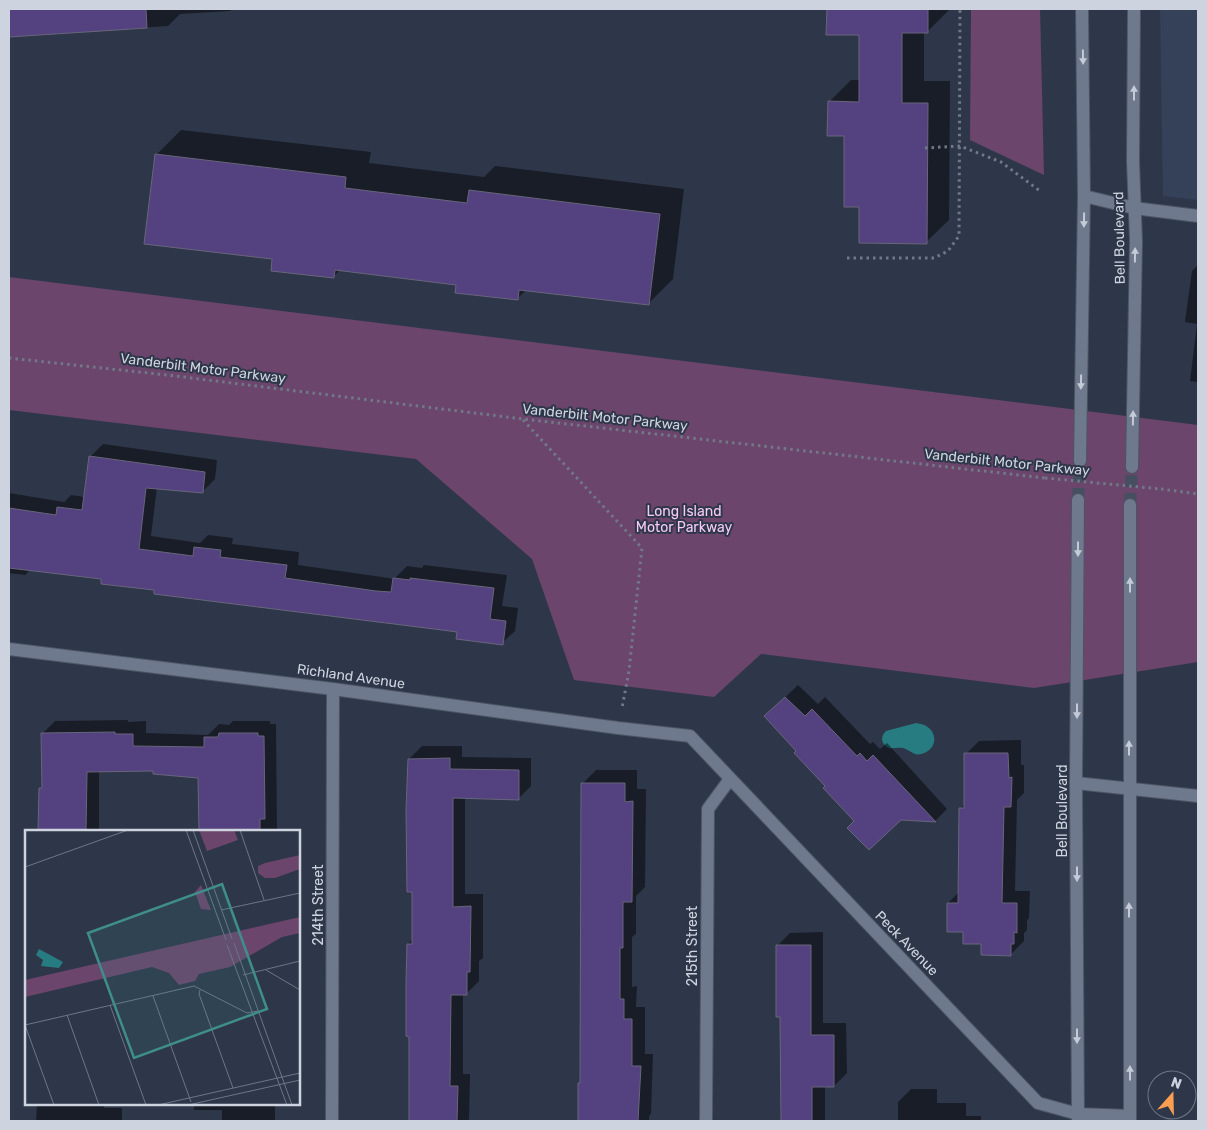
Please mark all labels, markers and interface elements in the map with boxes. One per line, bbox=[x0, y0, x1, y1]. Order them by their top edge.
one-way arrow bbox=[1079, 50, 1087, 66]
one-way arrow bbox=[1130, 85, 1138, 101]
street label: Bell Boulevard bbox=[1110, 191, 1129, 285]
one-way arrow bbox=[1080, 212, 1088, 228]
one-way arrow bbox=[1132, 247, 1140, 263]
street label: Vanderbilt Motor Parkway bbox=[119, 350, 287, 387]
one-way arrow bbox=[1077, 375, 1085, 391]
street label: Vanderbilt Motor Parkway bbox=[521, 400, 689, 435]
one-way arrow bbox=[1129, 410, 1137, 426]
street label: Vanderbilt Motor Parkway bbox=[923, 445, 1091, 480]
park label: Long Island Motor Parkway bbox=[636, 503, 732, 536]
one-way arrow bbox=[1074, 541, 1082, 557]
one-way arrow bbox=[1126, 577, 1134, 593]
street label: Richland Avenue bbox=[296, 661, 406, 693]
one-way arrow bbox=[1073, 703, 1081, 719]
one-way arrow bbox=[1126, 739, 1134, 755]
street label: Bell Boulevard bbox=[1054, 765, 1071, 857]
inset map bbox=[25, 830, 300, 1105]
street label: 214th Street bbox=[310, 864, 327, 945]
one-way arrow bbox=[1073, 866, 1081, 882]
one-way arrow bbox=[1125, 902, 1133, 918]
street label: 215th Street bbox=[684, 905, 701, 986]
street label: Peck Avenue bbox=[871, 907, 942, 979]
one-way arrow bbox=[1073, 1028, 1081, 1044]
one-way arrow bbox=[1126, 1064, 1134, 1080]
north arrow bbox=[1147, 1070, 1197, 1120]
text: N bbox=[1169, 1074, 1184, 1093]

